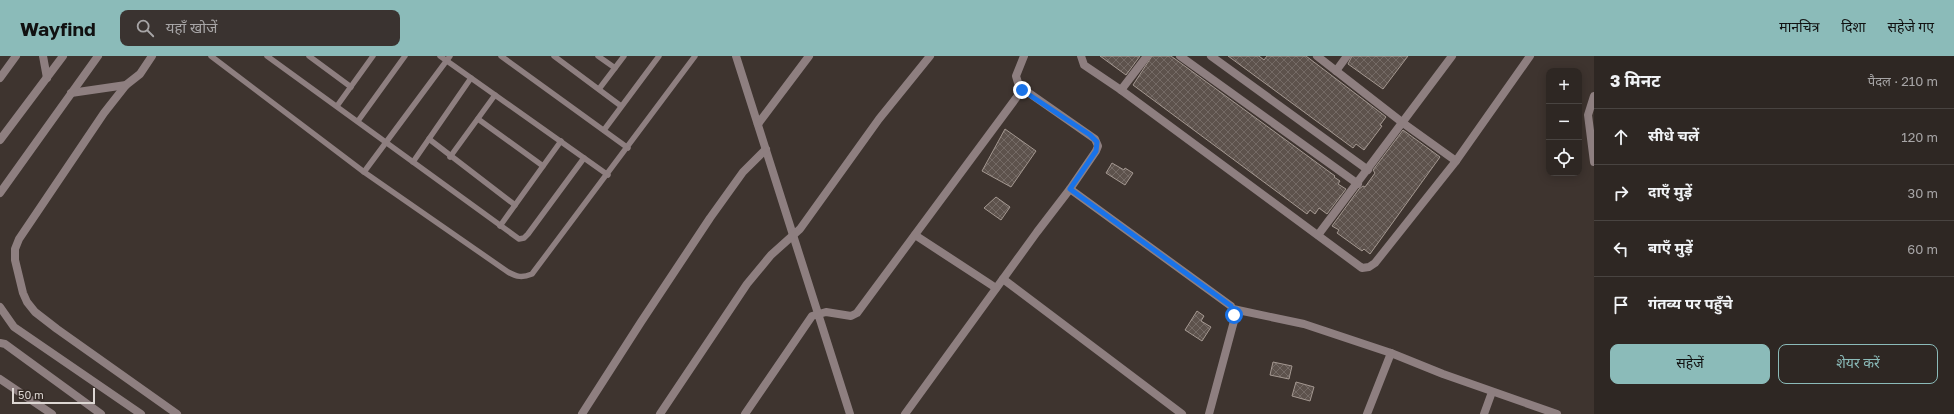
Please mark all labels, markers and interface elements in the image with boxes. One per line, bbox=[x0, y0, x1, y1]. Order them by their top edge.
search box bbox=[120, 10, 400, 46]
text: Wayfind bbox=[20, 17, 96, 40]
icon: search bbox=[134, 17, 156, 39]
text: यहाँ खोजें bbox=[166, 18, 217, 36]
text: मानचित्र bbox=[1779, 18, 1819, 35]
text: दिशा bbox=[1841, 18, 1866, 35]
text: सहेजे गए bbox=[1888, 18, 1934, 35]
map controls bbox=[1546, 68, 1582, 176]
button: + bbox=[1546, 68, 1582, 104]
text: 3 मिनट bbox=[1610, 70, 1660, 91]
text: पैदल · 210 m bbox=[1868, 73, 1938, 89]
route end bbox=[1013, 81, 1031, 99]
button: − bbox=[1546, 104, 1582, 140]
icon: ahead bbox=[1610, 126, 1632, 148]
text: सीधे चलें bbox=[1648, 126, 1699, 144]
text: 120 m bbox=[1901, 129, 1938, 145]
button: locate bbox=[1546, 140, 1582, 176]
icon: right bbox=[1610, 182, 1632, 204]
text: दाएँ मुड़ें bbox=[1648, 182, 1692, 200]
text: 30 m bbox=[1908, 185, 1938, 201]
icon: left bbox=[1610, 238, 1632, 260]
text: बाएँ मुड़ें bbox=[1648, 238, 1693, 256]
text: 60 m bbox=[1907, 241, 1938, 257]
icon: arrive bbox=[1610, 294, 1632, 316]
text: गंतव्य पर पहुँचे bbox=[1648, 294, 1733, 312]
route start bbox=[1225, 306, 1243, 324]
button: सहेजें bbox=[1610, 344, 1770, 384]
button: शेयर करें bbox=[1778, 344, 1938, 384]
scale bar bbox=[12, 386, 95, 405]
text: 50 m bbox=[18, 388, 44, 401]

